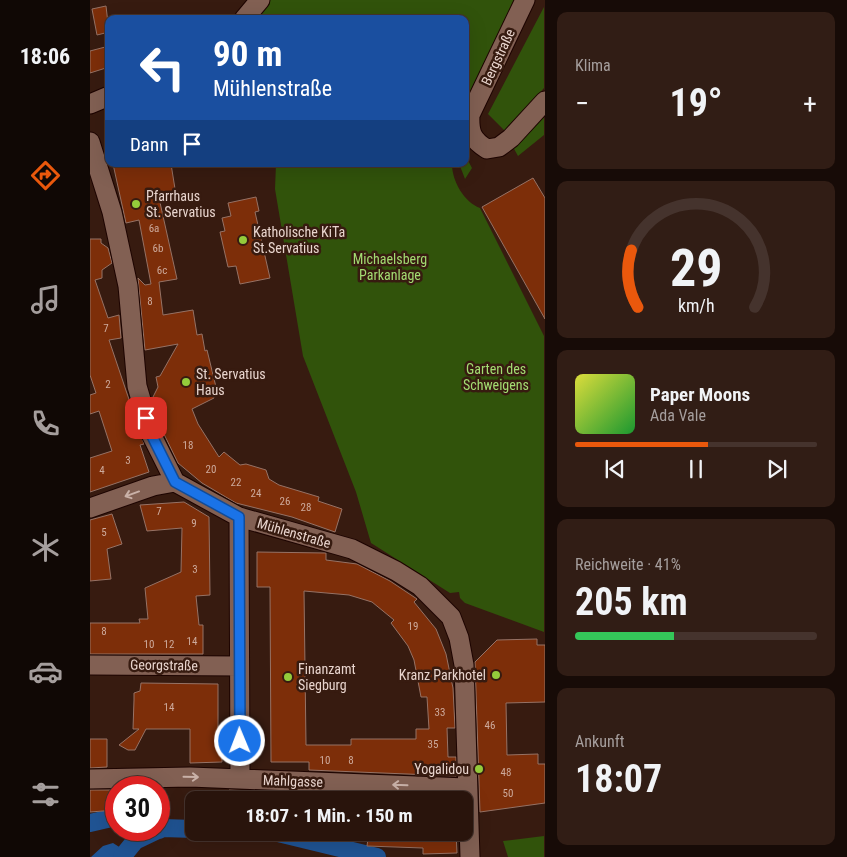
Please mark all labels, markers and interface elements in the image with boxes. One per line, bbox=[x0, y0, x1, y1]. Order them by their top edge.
street label: Bergstraße bbox=[478, 26, 518, 88]
text: 90 m bbox=[213, 34, 282, 75]
icon: left bbox=[130, 35, 195, 100]
text: 18:06 bbox=[20, 44, 70, 69]
text: Klima bbox=[575, 56, 611, 75]
text: Mühlenstraße bbox=[213, 76, 332, 101]
text: 19° bbox=[669, 81, 723, 125]
text: − bbox=[575, 87, 589, 120]
text: + bbox=[803, 87, 817, 120]
icon: arrive bbox=[178, 130, 206, 158]
text: Dann bbox=[130, 133, 168, 156]
icon: directions bbox=[28, 158, 63, 193]
place label: Pfarrhaus St. Servatius bbox=[146, 188, 216, 220]
marker: Pfarrhaus St. Servatius bbox=[130, 198, 142, 210]
house number: 6a bbox=[149, 222, 159, 235]
place label: Katholische KiTa St.Servatius bbox=[253, 224, 345, 256]
marker: Katholische KiTa St.Servatius bbox=[237, 234, 249, 246]
text: 29 bbox=[670, 238, 722, 299]
house number: 6b bbox=[153, 242, 163, 255]
park label: Michaelsberg Parkanlage bbox=[353, 251, 427, 283]
house number: 6c bbox=[157, 264, 167, 277]
icon: music bbox=[28, 282, 63, 317]
house number: 8 bbox=[147, 295, 153, 308]
text: km/h bbox=[678, 295, 714, 316]
house number: 7 bbox=[103, 322, 109, 335]
park label: Garten des Schweigens bbox=[463, 361, 529, 393]
place label: St. Servatius Haus bbox=[196, 366, 266, 398]
marker: St. Servatius Haus bbox=[180, 376, 192, 388]
house number: 2 bbox=[105, 378, 111, 391]
text: Paper Moons bbox=[650, 383, 750, 406]
pin bbox=[125, 397, 167, 439]
icon: arrive bbox=[132, 404, 160, 432]
icon: phone bbox=[28, 406, 63, 441]
text: Ada Vale bbox=[650, 406, 706, 425]
house number: 18 bbox=[183, 439, 193, 452]
house number: 3 bbox=[125, 454, 131, 467]
icon: previous bbox=[601, 455, 629, 483]
icon: pause bbox=[682, 455, 710, 483]
icon: next bbox=[763, 455, 791, 483]
house number: 20 bbox=[206, 463, 216, 476]
house number: 4 bbox=[99, 464, 105, 477]
house number: 22 bbox=[231, 476, 241, 489]
house number: 24 bbox=[251, 487, 262, 500]
one-way arrow bbox=[125, 490, 140, 499]
house number: 26 bbox=[280, 495, 290, 508]
house number: 28 bbox=[301, 501, 311, 514]
house number: 7 bbox=[156, 505, 162, 518]
street label: Mühlenstraße bbox=[255, 515, 333, 551]
house number: 9 bbox=[191, 517, 197, 530]
house number: 5 bbox=[101, 526, 107, 539]
icon: climate bbox=[28, 530, 63, 565]
text: Reichweite · 41% bbox=[575, 555, 681, 574]
house number: 3 bbox=[192, 563, 198, 576]
text: 205 km bbox=[575, 580, 688, 624]
house number: 19 bbox=[408, 620, 418, 633]
house number: 8 bbox=[101, 625, 107, 638]
house number: 14 bbox=[187, 635, 198, 648]
house number: 10 bbox=[144, 638, 154, 651]
house number: 12 bbox=[164, 638, 174, 651]
icon: car bbox=[28, 654, 63, 689]
street label: Georgstraße bbox=[130, 656, 199, 674]
place label: Finanzamt Siegburg bbox=[298, 661, 356, 693]
place label: Kranz Parkhotel bbox=[399, 667, 486, 683]
marker: Kranz Parkhotel bbox=[490, 669, 502, 681]
marker: Finanzamt Siegburg bbox=[282, 671, 294, 683]
house number: 14 bbox=[164, 701, 175, 714]
house number: 33 bbox=[435, 706, 445, 719]
position arrow bbox=[213, 714, 265, 766]
house number: 46 bbox=[485, 719, 495, 732]
text: Ankunft bbox=[575, 732, 624, 751]
house number: 35 bbox=[428, 738, 438, 751]
house number: 10 bbox=[320, 754, 330, 767]
house number: 8 bbox=[348, 754, 354, 767]
text: 18:07 bbox=[575, 757, 662, 801]
place label: Yogalidou bbox=[414, 761, 469, 777]
marker: Yogalidou bbox=[473, 763, 485, 775]
house number: 48 bbox=[501, 766, 511, 779]
one-way arrow bbox=[182, 772, 199, 782]
street label: Mahlgasse bbox=[263, 772, 324, 790]
speed limit sign: 30 bbox=[105, 776, 170, 841]
icon: filters bbox=[28, 777, 63, 812]
one-way arrow bbox=[392, 781, 408, 790]
house number: 50 bbox=[503, 787, 513, 800]
text: 18:07 · 1 Min. · 150 m bbox=[245, 804, 413, 827]

